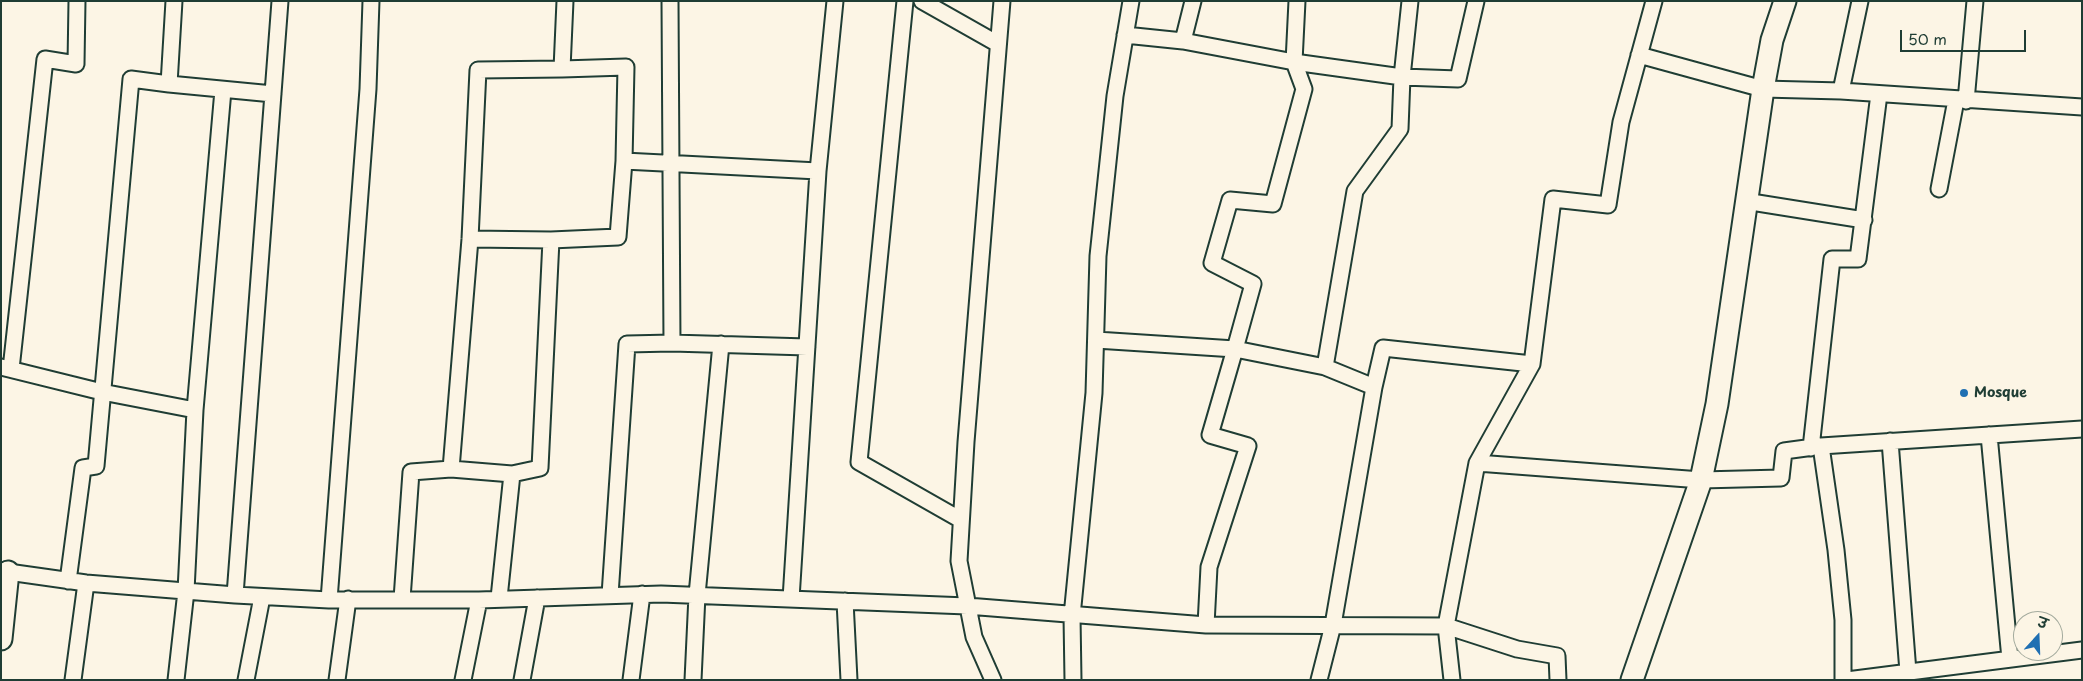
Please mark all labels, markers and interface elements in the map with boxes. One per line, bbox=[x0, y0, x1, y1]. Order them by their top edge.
scale bar bbox=[1903, 20, 2029, 52]
text: 50 m bbox=[1908, 27, 1947, 50]
place label: Mosque bbox=[1974, 385, 2027, 401]
marker: Mosque bbox=[1958, 387, 1970, 399]
north arrow bbox=[2013, 611, 2063, 661]
text: उ bbox=[2035, 611, 2051, 634]

